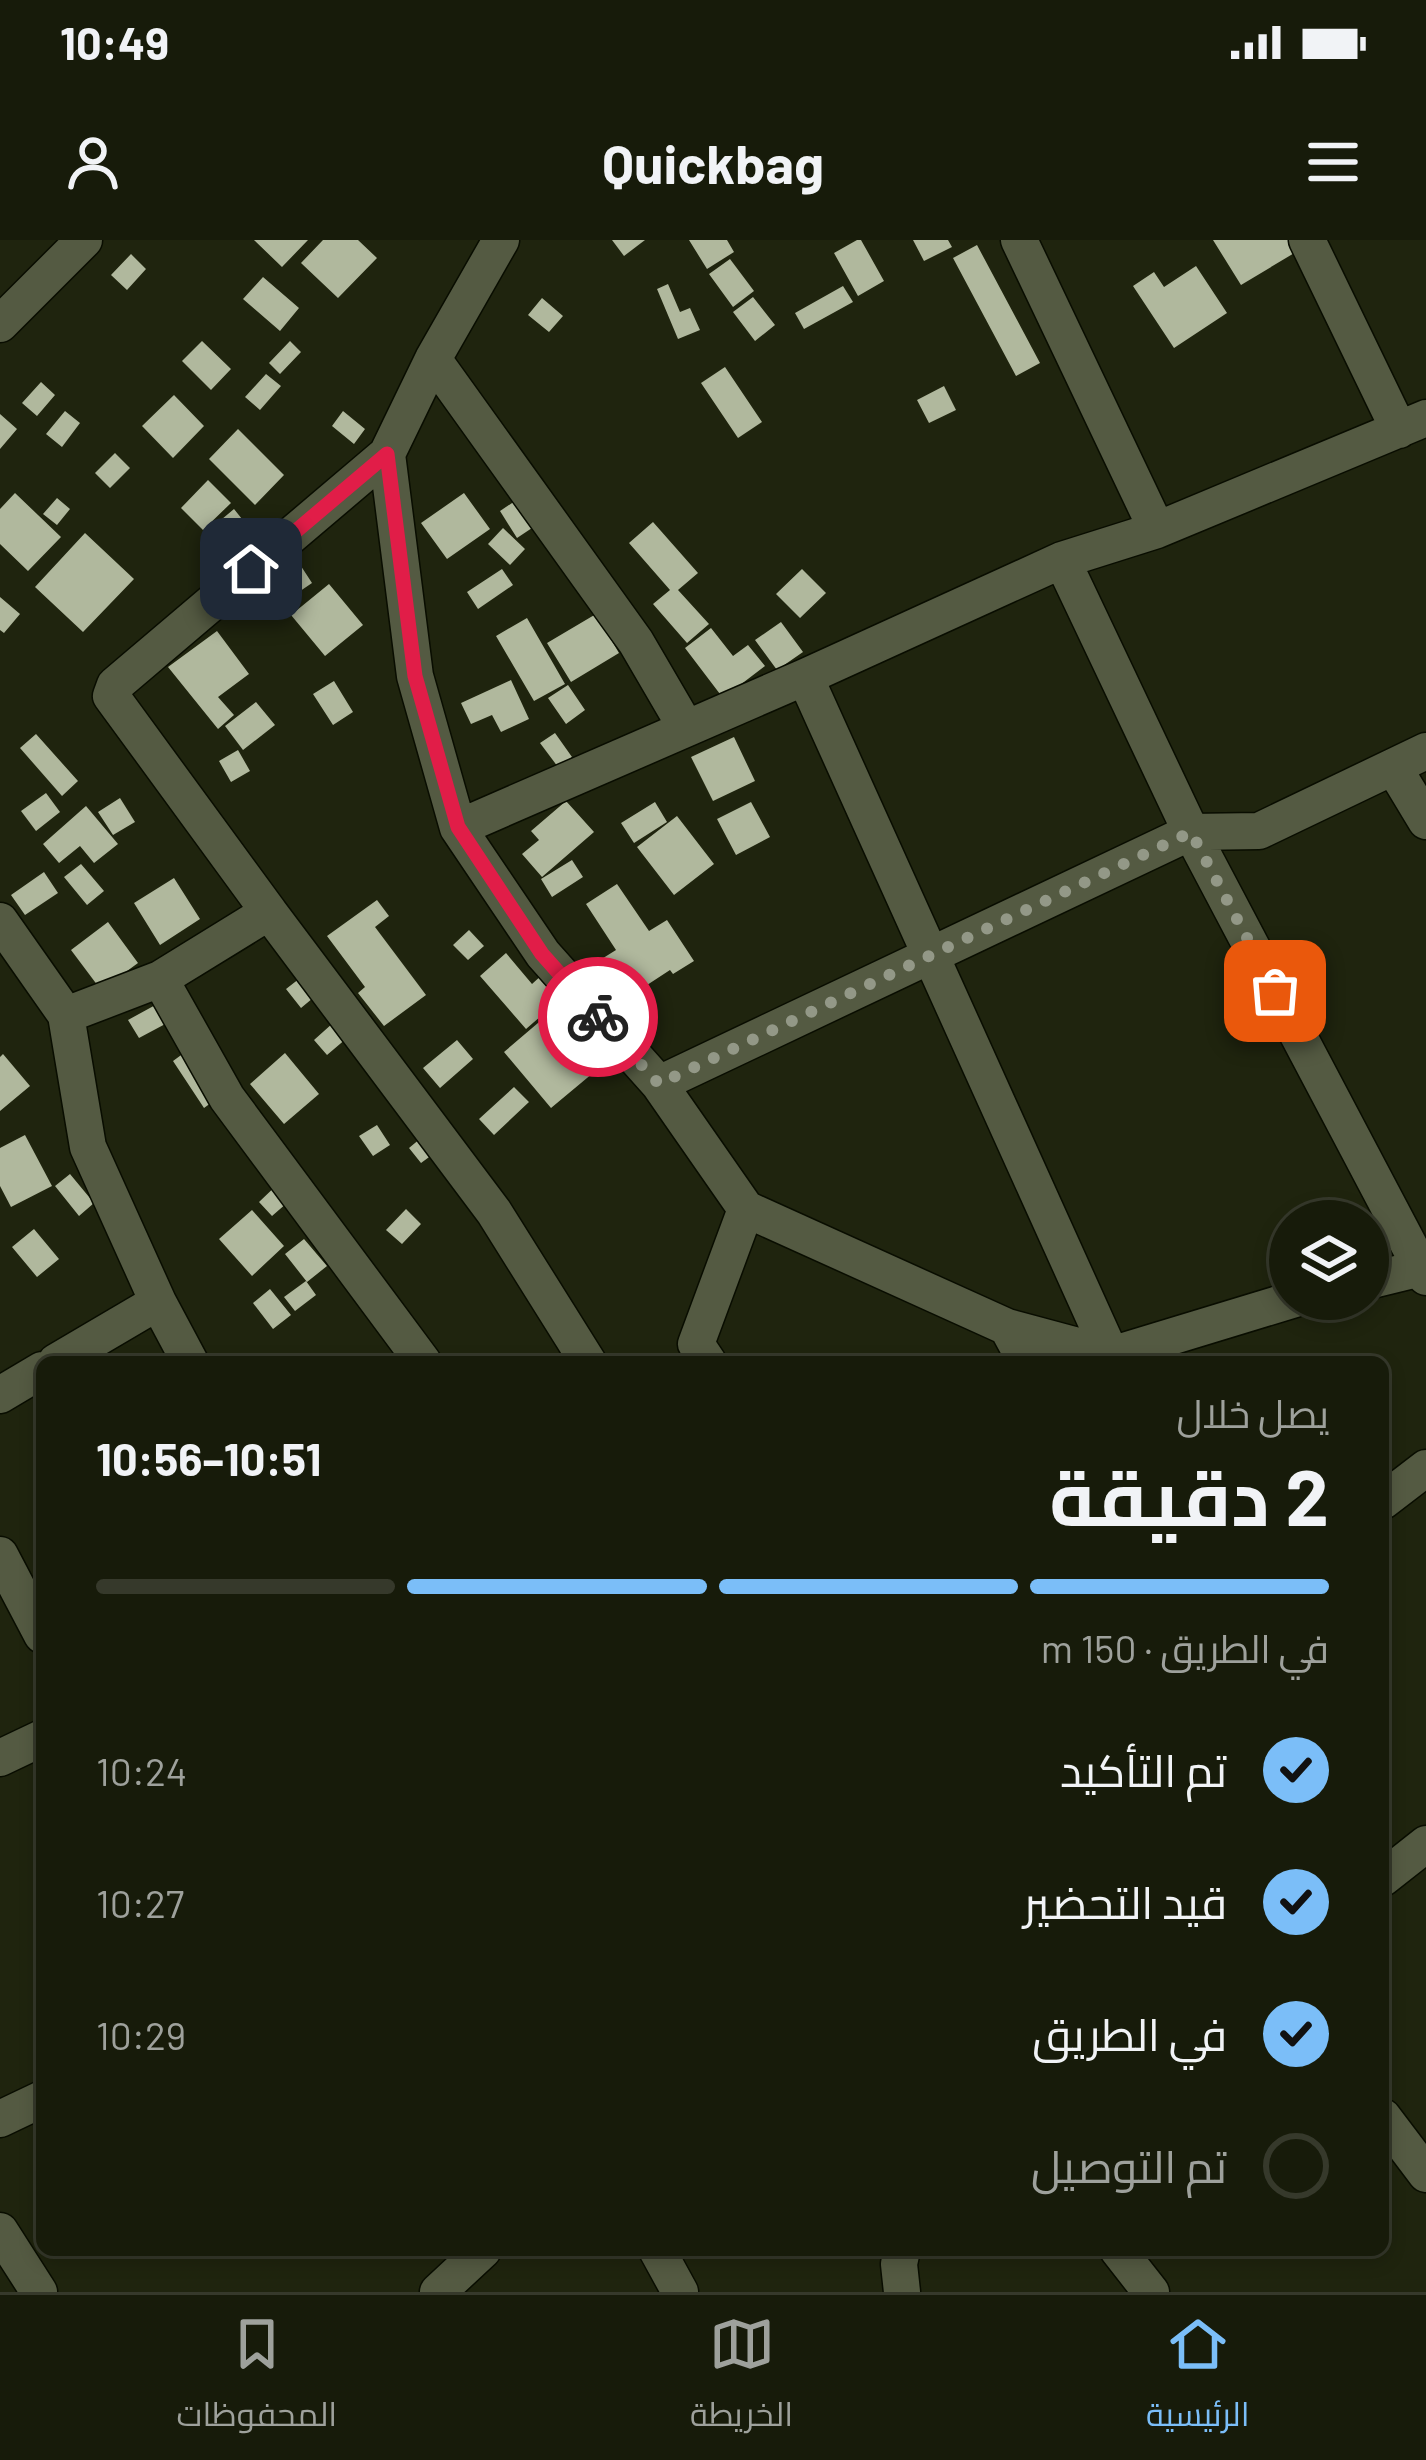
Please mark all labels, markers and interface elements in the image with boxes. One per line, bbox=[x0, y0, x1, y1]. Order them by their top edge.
text: 10:49 bbox=[60, 15, 169, 69]
icon: person bbox=[60, 129, 126, 195]
icon: menu bbox=[1300, 129, 1366, 195]
text: Quickbag bbox=[602, 130, 824, 195]
pin bbox=[200, 518, 302, 620]
icon: home bbox=[218, 536, 284, 602]
pin bbox=[1224, 940, 1326, 1042]
courier bbox=[538, 957, 658, 1077]
icon: bag bbox=[1242, 958, 1308, 1024]
icon: bike bbox=[565, 984, 631, 1050]
map controls bbox=[1269, 1200, 1389, 1320]
button: layers bbox=[1269, 1200, 1389, 1320]
text: يصل خلال bbox=[1176, 1389, 1329, 1436]
text: 10:51–10:56 bbox=[96, 1431, 321, 1485]
text: 2 دقيقة bbox=[1049, 1448, 1329, 1542]
text: في الطريق · 150 m bbox=[1041, 1624, 1329, 1671]
icon: check bbox=[1263, 1737, 1329, 1803]
text: تم التأكيد bbox=[1060, 1742, 1227, 1796]
text: 10:24 bbox=[96, 1747, 187, 1794]
icon: check bbox=[1263, 1869, 1329, 1935]
text: قيد التحضير bbox=[1023, 1874, 1227, 1928]
text: 10:27 bbox=[96, 1879, 184, 1926]
icon: check bbox=[1263, 2001, 1329, 2067]
text: في الطريق bbox=[1032, 2006, 1227, 2060]
text: 10:29 bbox=[96, 2011, 186, 2058]
text: تم التوصيل bbox=[1031, 2138, 1227, 2192]
tab: المحفوظات bbox=[177, 2311, 337, 2445]
tab: الخريطة bbox=[690, 2311, 793, 2445]
tab: الرئيسية bbox=[1146, 2311, 1250, 2445]

